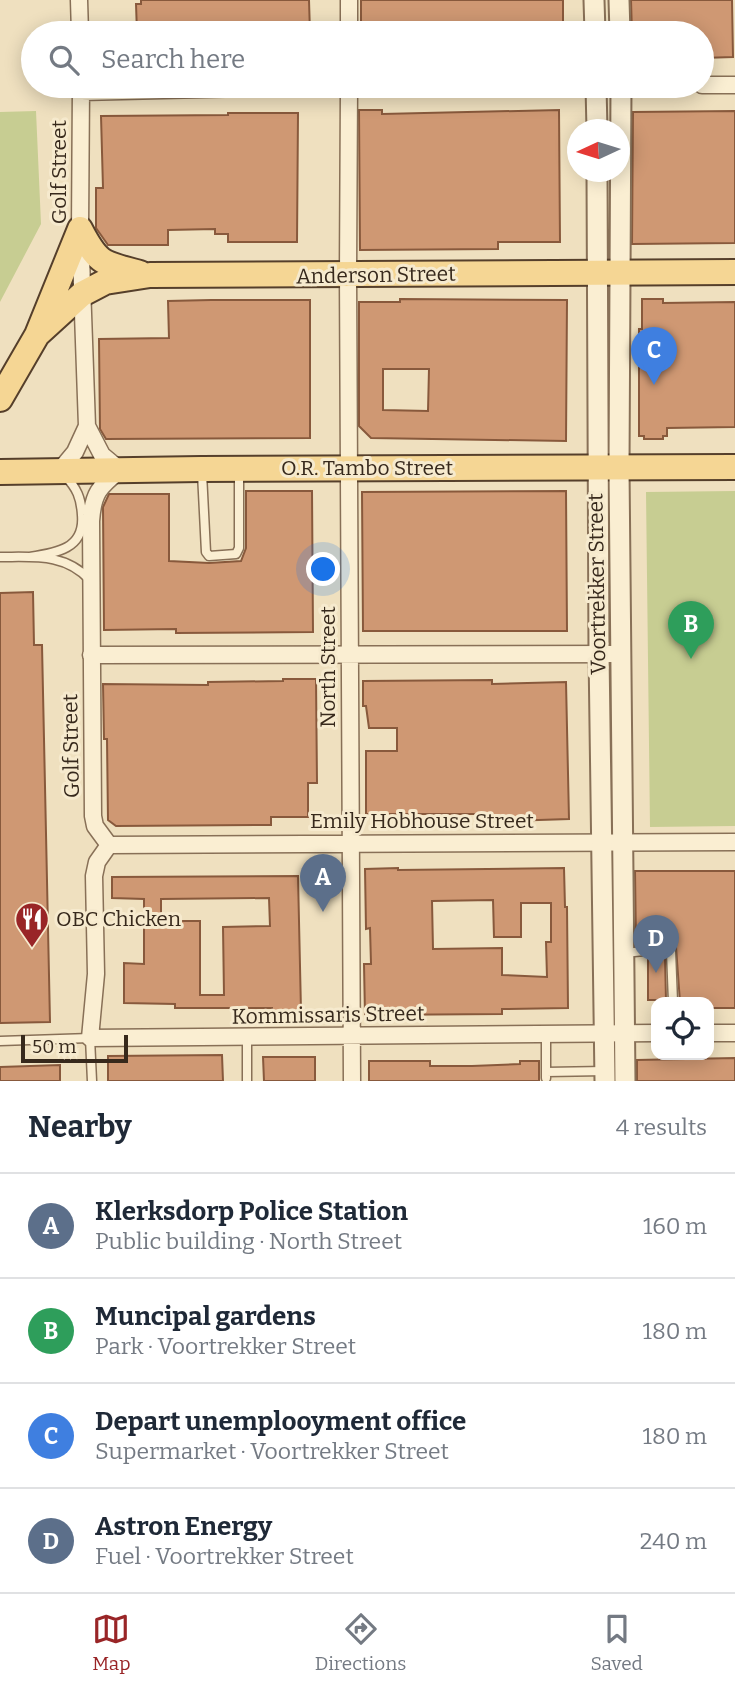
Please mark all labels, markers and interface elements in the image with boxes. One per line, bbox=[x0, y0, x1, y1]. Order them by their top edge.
search box bbox=[21, 21, 714, 98]
icon: search bbox=[45, 41, 83, 79]
text: Search here bbox=[101, 44, 245, 75]
street label: Golf Street bbox=[46, 119, 72, 224]
north arrow bbox=[567, 119, 630, 182]
street label: Anderson Street bbox=[296, 261, 456, 289]
pin: C bbox=[631, 327, 677, 385]
street label: O.R. Tambo Street bbox=[281, 455, 453, 481]
street label: Voortrekker Street bbox=[582, 493, 612, 675]
your location bbox=[306, 552, 340, 586]
pin: B bbox=[668, 601, 714, 659]
street label: North Street bbox=[315, 606, 341, 728]
street label: Golf Street bbox=[57, 693, 85, 798]
street label: Emily Hobhouse Street bbox=[310, 808, 534, 834]
pin: A bbox=[300, 854, 346, 912]
restaurant icon: OBC Chicken bbox=[13, 900, 51, 949]
place label: OBC Chicken bbox=[56, 906, 181, 932]
pin: D bbox=[633, 915, 679, 973]
map controls bbox=[651, 997, 714, 1060]
button: locate bbox=[651, 997, 714, 1060]
street label: Kommissaris Street bbox=[231, 1000, 425, 1030]
scale bar bbox=[21, 1032, 128, 1064]
text: 50 m bbox=[32, 1035, 76, 1058]
text: Nearby bbox=[28, 1109, 132, 1145]
text: 4 results bbox=[616, 1113, 707, 1141]
text: Klerksdorp Police Station bbox=[95, 1196, 408, 1227]
text: A bbox=[43, 1212, 59, 1240]
text: 160 m bbox=[643, 1212, 707, 1240]
text: Public building · North Street bbox=[95, 1227, 402, 1255]
text: Muncipal gardens bbox=[95, 1301, 316, 1332]
text: B bbox=[44, 1317, 58, 1345]
text: 180 m bbox=[643, 1317, 707, 1345]
text: Park · Voortrekker Street bbox=[95, 1332, 356, 1360]
text: Depart unemplooyment office bbox=[95, 1406, 466, 1437]
text: C bbox=[44, 1422, 58, 1450]
text: 180 m bbox=[643, 1422, 707, 1450]
text: Supermarket · Voortrekker Street bbox=[95, 1437, 449, 1465]
text: Astron Energy bbox=[95, 1511, 272, 1542]
text: D bbox=[43, 1527, 59, 1555]
text: 240 m bbox=[640, 1527, 707, 1555]
text: Fuel · Voortrekker Street bbox=[95, 1542, 354, 1570]
tab: Map bbox=[92, 1610, 131, 1675]
tab: Directions bbox=[315, 1610, 406, 1675]
tab: Saved bbox=[591, 1610, 643, 1675]

